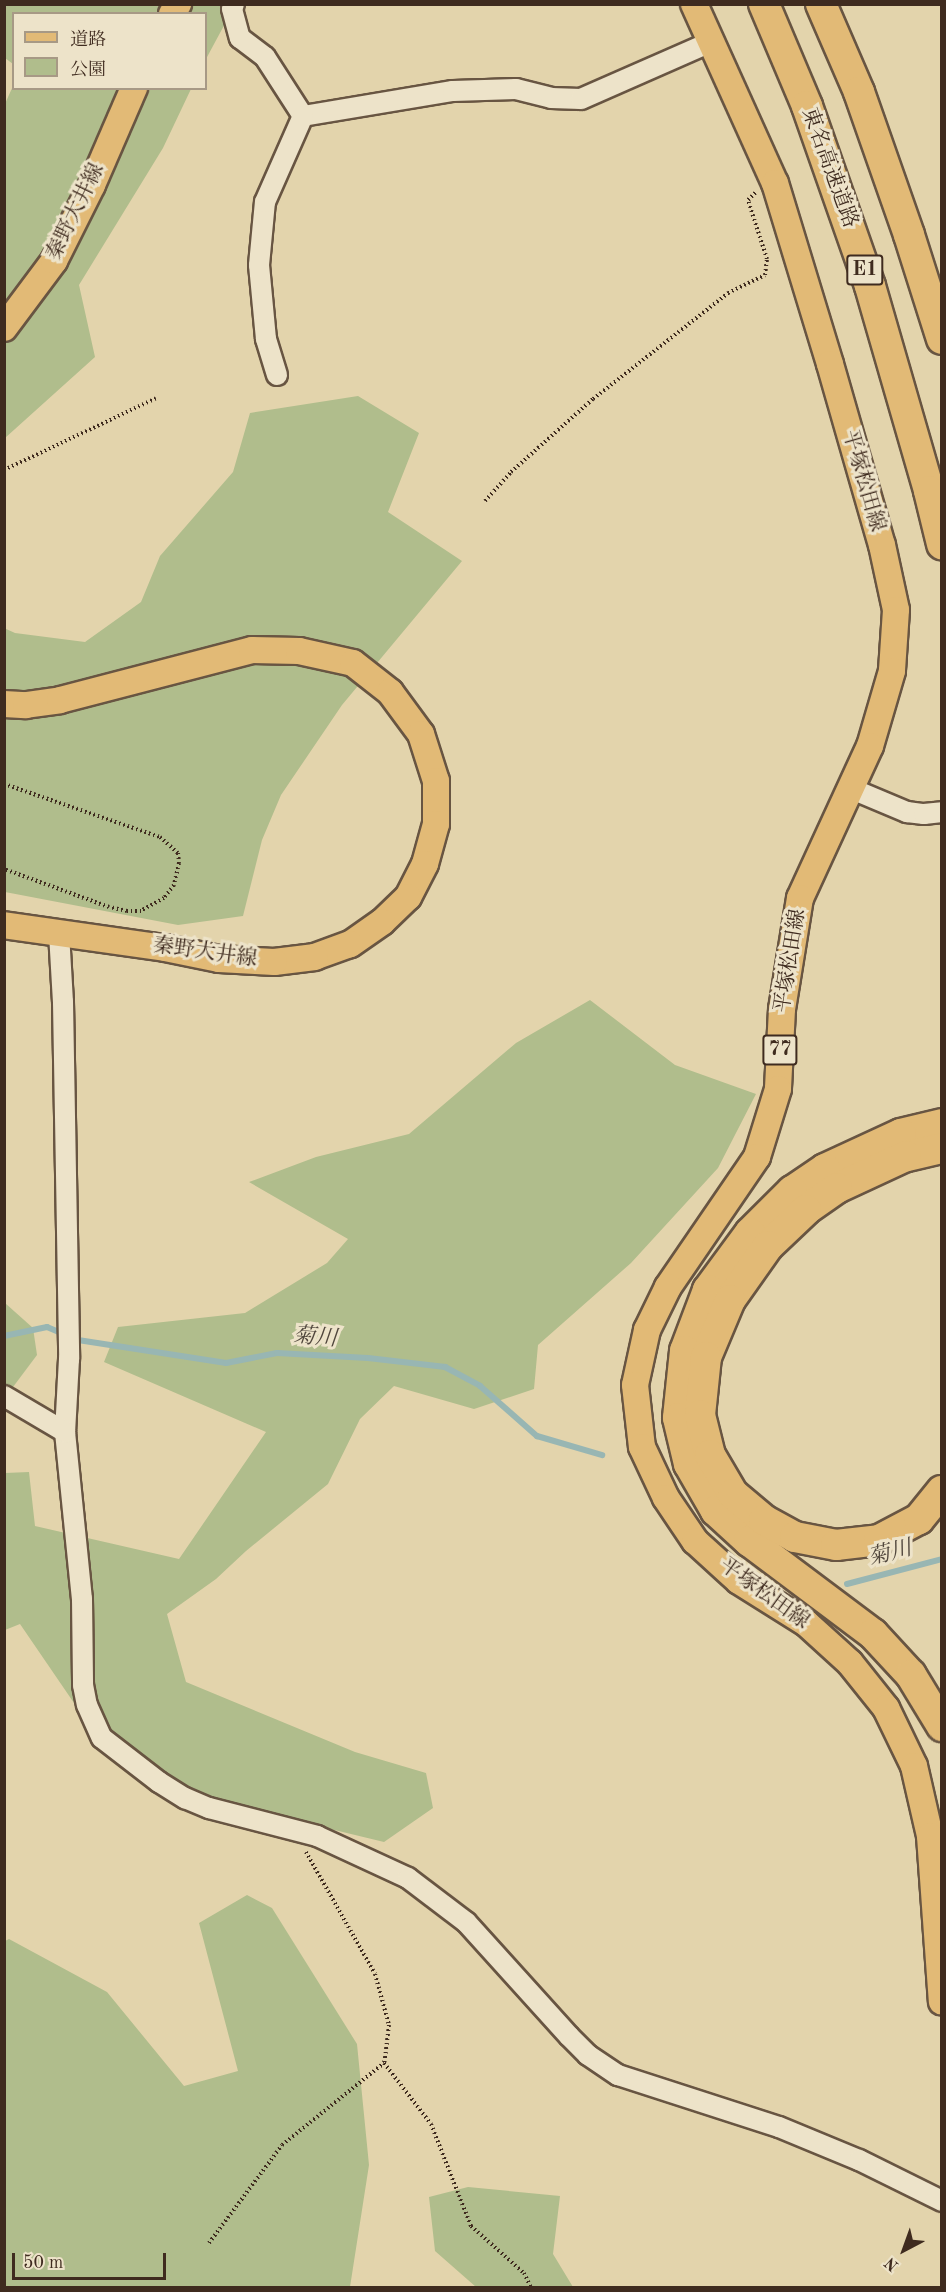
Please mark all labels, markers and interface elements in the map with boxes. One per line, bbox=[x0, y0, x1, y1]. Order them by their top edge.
legend bbox=[12, 12, 207, 90]
text: 道路 bbox=[70, 31, 106, 49]
text: 公園 bbox=[70, 61, 106, 79]
street label: 東名高速道路 bbox=[796, 104, 862, 232]
street label: 秦野大井線 bbox=[42, 159, 110, 265]
road number: E1 bbox=[846, 253, 884, 287]
street label: 平塚松田線 bbox=[836, 427, 890, 535]
street label: 平塚松田線 bbox=[770, 907, 812, 1015]
street label: 秦野大井線 bbox=[151, 933, 259, 973]
road number: 77 bbox=[762, 1033, 798, 1067]
water label: 菊川 bbox=[292, 1323, 338, 1353]
water label: 菊川 bbox=[865, 1536, 915, 1572]
street label: 平塚松田線 bbox=[714, 1553, 814, 1635]
north arrow bbox=[874, 2220, 934, 2280]
scale bar bbox=[15, 2241, 170, 2279]
text: 50 m bbox=[23, 2254, 63, 2272]
text: N bbox=[882, 2254, 902, 2274]

